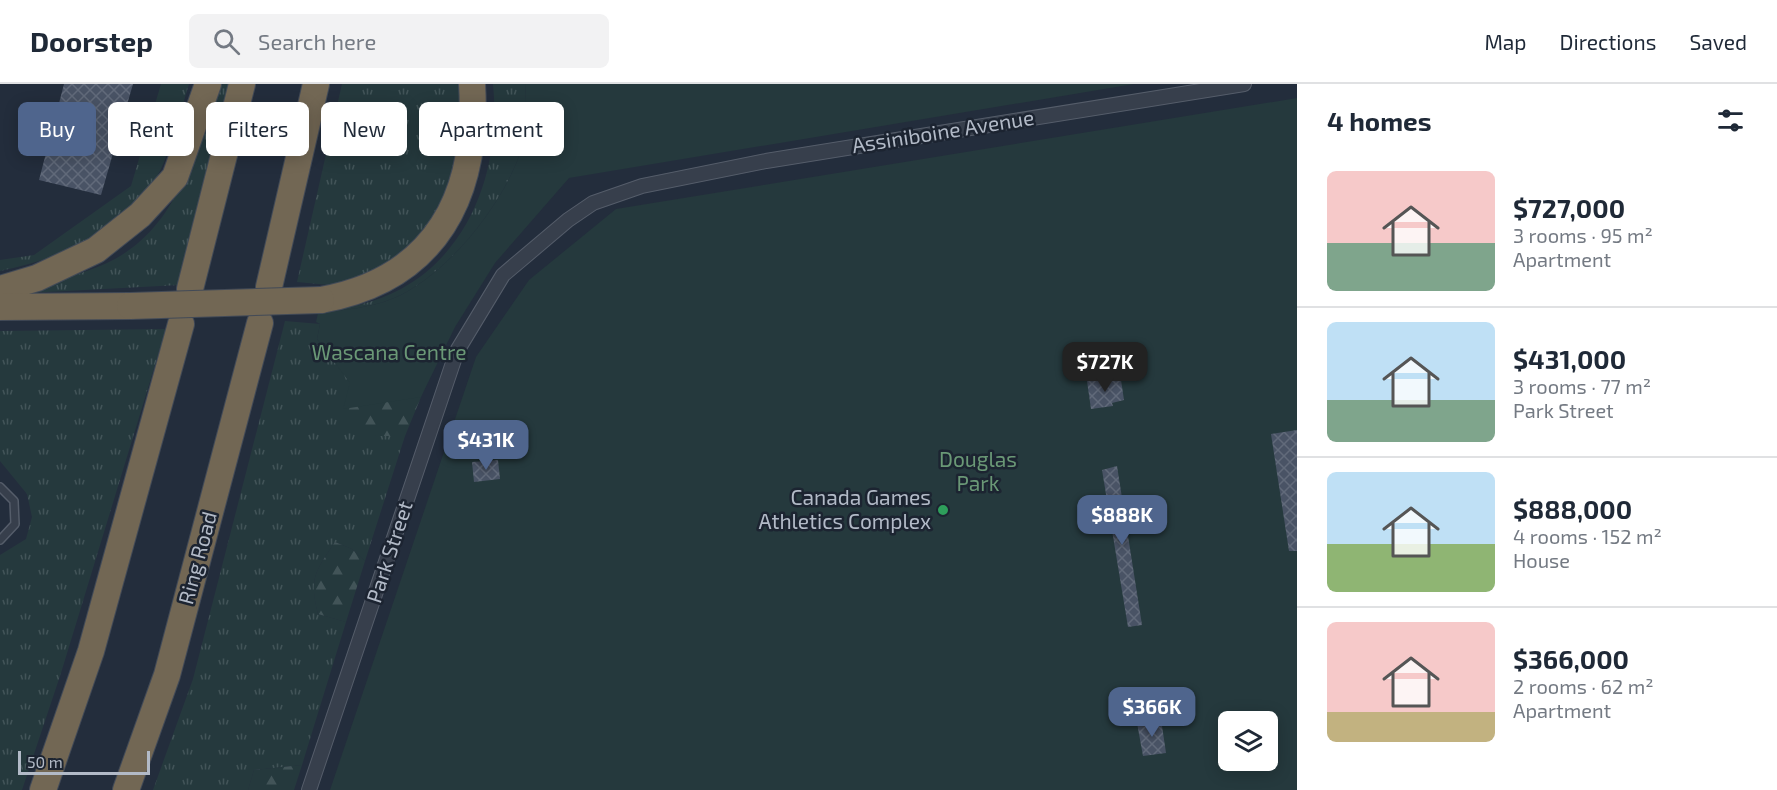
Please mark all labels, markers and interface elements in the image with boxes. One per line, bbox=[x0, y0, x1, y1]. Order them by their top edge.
search box bbox=[189, 14, 609, 68]
text: Doorstep bbox=[30, 24, 153, 58]
icon: search bbox=[210, 25, 243, 58]
text: Search here bbox=[258, 28, 376, 54]
text: Map bbox=[1484, 29, 1527, 54]
text: Directions bbox=[1560, 29, 1656, 54]
text: Saved bbox=[1689, 29, 1747, 54]
chip: Buy bbox=[18, 102, 96, 156]
chip: Rent bbox=[108, 102, 194, 156]
chip: Filters bbox=[206, 102, 309, 156]
chip: New bbox=[321, 102, 407, 156]
chip: Apartment bbox=[419, 102, 564, 156]
street label: Assiniboine Avenue bbox=[850, 104, 1036, 157]
icon: filters bbox=[1714, 104, 1747, 137]
text: 4 homes bbox=[1327, 105, 1432, 136]
text: $727,000 bbox=[1513, 192, 1625, 223]
icon: home bbox=[1375, 195, 1447, 267]
text: 3 rooms · 95 m² bbox=[1513, 223, 1653, 247]
text: Apartment bbox=[1513, 247, 1611, 271]
park label: Wascana Centre bbox=[312, 339, 466, 364]
pin: $727K bbox=[1063, 342, 1147, 393]
text: $431,000 bbox=[1513, 343, 1626, 374]
icon: home bbox=[1375, 346, 1447, 418]
text: $727K bbox=[1076, 349, 1134, 373]
text: 3 rooms · 77 m² bbox=[1513, 374, 1651, 398]
text: Park Street bbox=[1513, 398, 1614, 422]
pin: $431K bbox=[444, 420, 528, 471]
text: $431K bbox=[458, 427, 515, 451]
park label: Douglas Park bbox=[939, 446, 1017, 495]
place label: Canada Games Athletics Complex bbox=[759, 484, 931, 533]
text: $888,000 bbox=[1513, 493, 1632, 524]
pin: $888K bbox=[1080, 495, 1164, 546]
icon: home bbox=[1375, 496, 1447, 568]
street label: Park Street bbox=[360, 497, 417, 606]
text: $888K bbox=[1091, 502, 1153, 526]
marker: Canada Games Athletics Complex bbox=[936, 503, 950, 517]
street label: Ring Road bbox=[172, 508, 221, 607]
text: 4 rooms · 152 m² bbox=[1513, 524, 1662, 548]
text: House bbox=[1513, 548, 1570, 572]
text: $366,000 bbox=[1513, 643, 1629, 674]
icon: home bbox=[1375, 646, 1447, 718]
text: 2 rooms · 62 m² bbox=[1513, 674, 1653, 698]
pin: $366K bbox=[1110, 687, 1194, 738]
text: $366K bbox=[1122, 694, 1182, 718]
text: Apartment bbox=[1513, 698, 1611, 722]
map controls bbox=[1218, 711, 1278, 771]
button: layers bbox=[1218, 711, 1278, 771]
scale bar bbox=[18, 748, 150, 776]
text: 50 m bbox=[27, 752, 63, 771]

